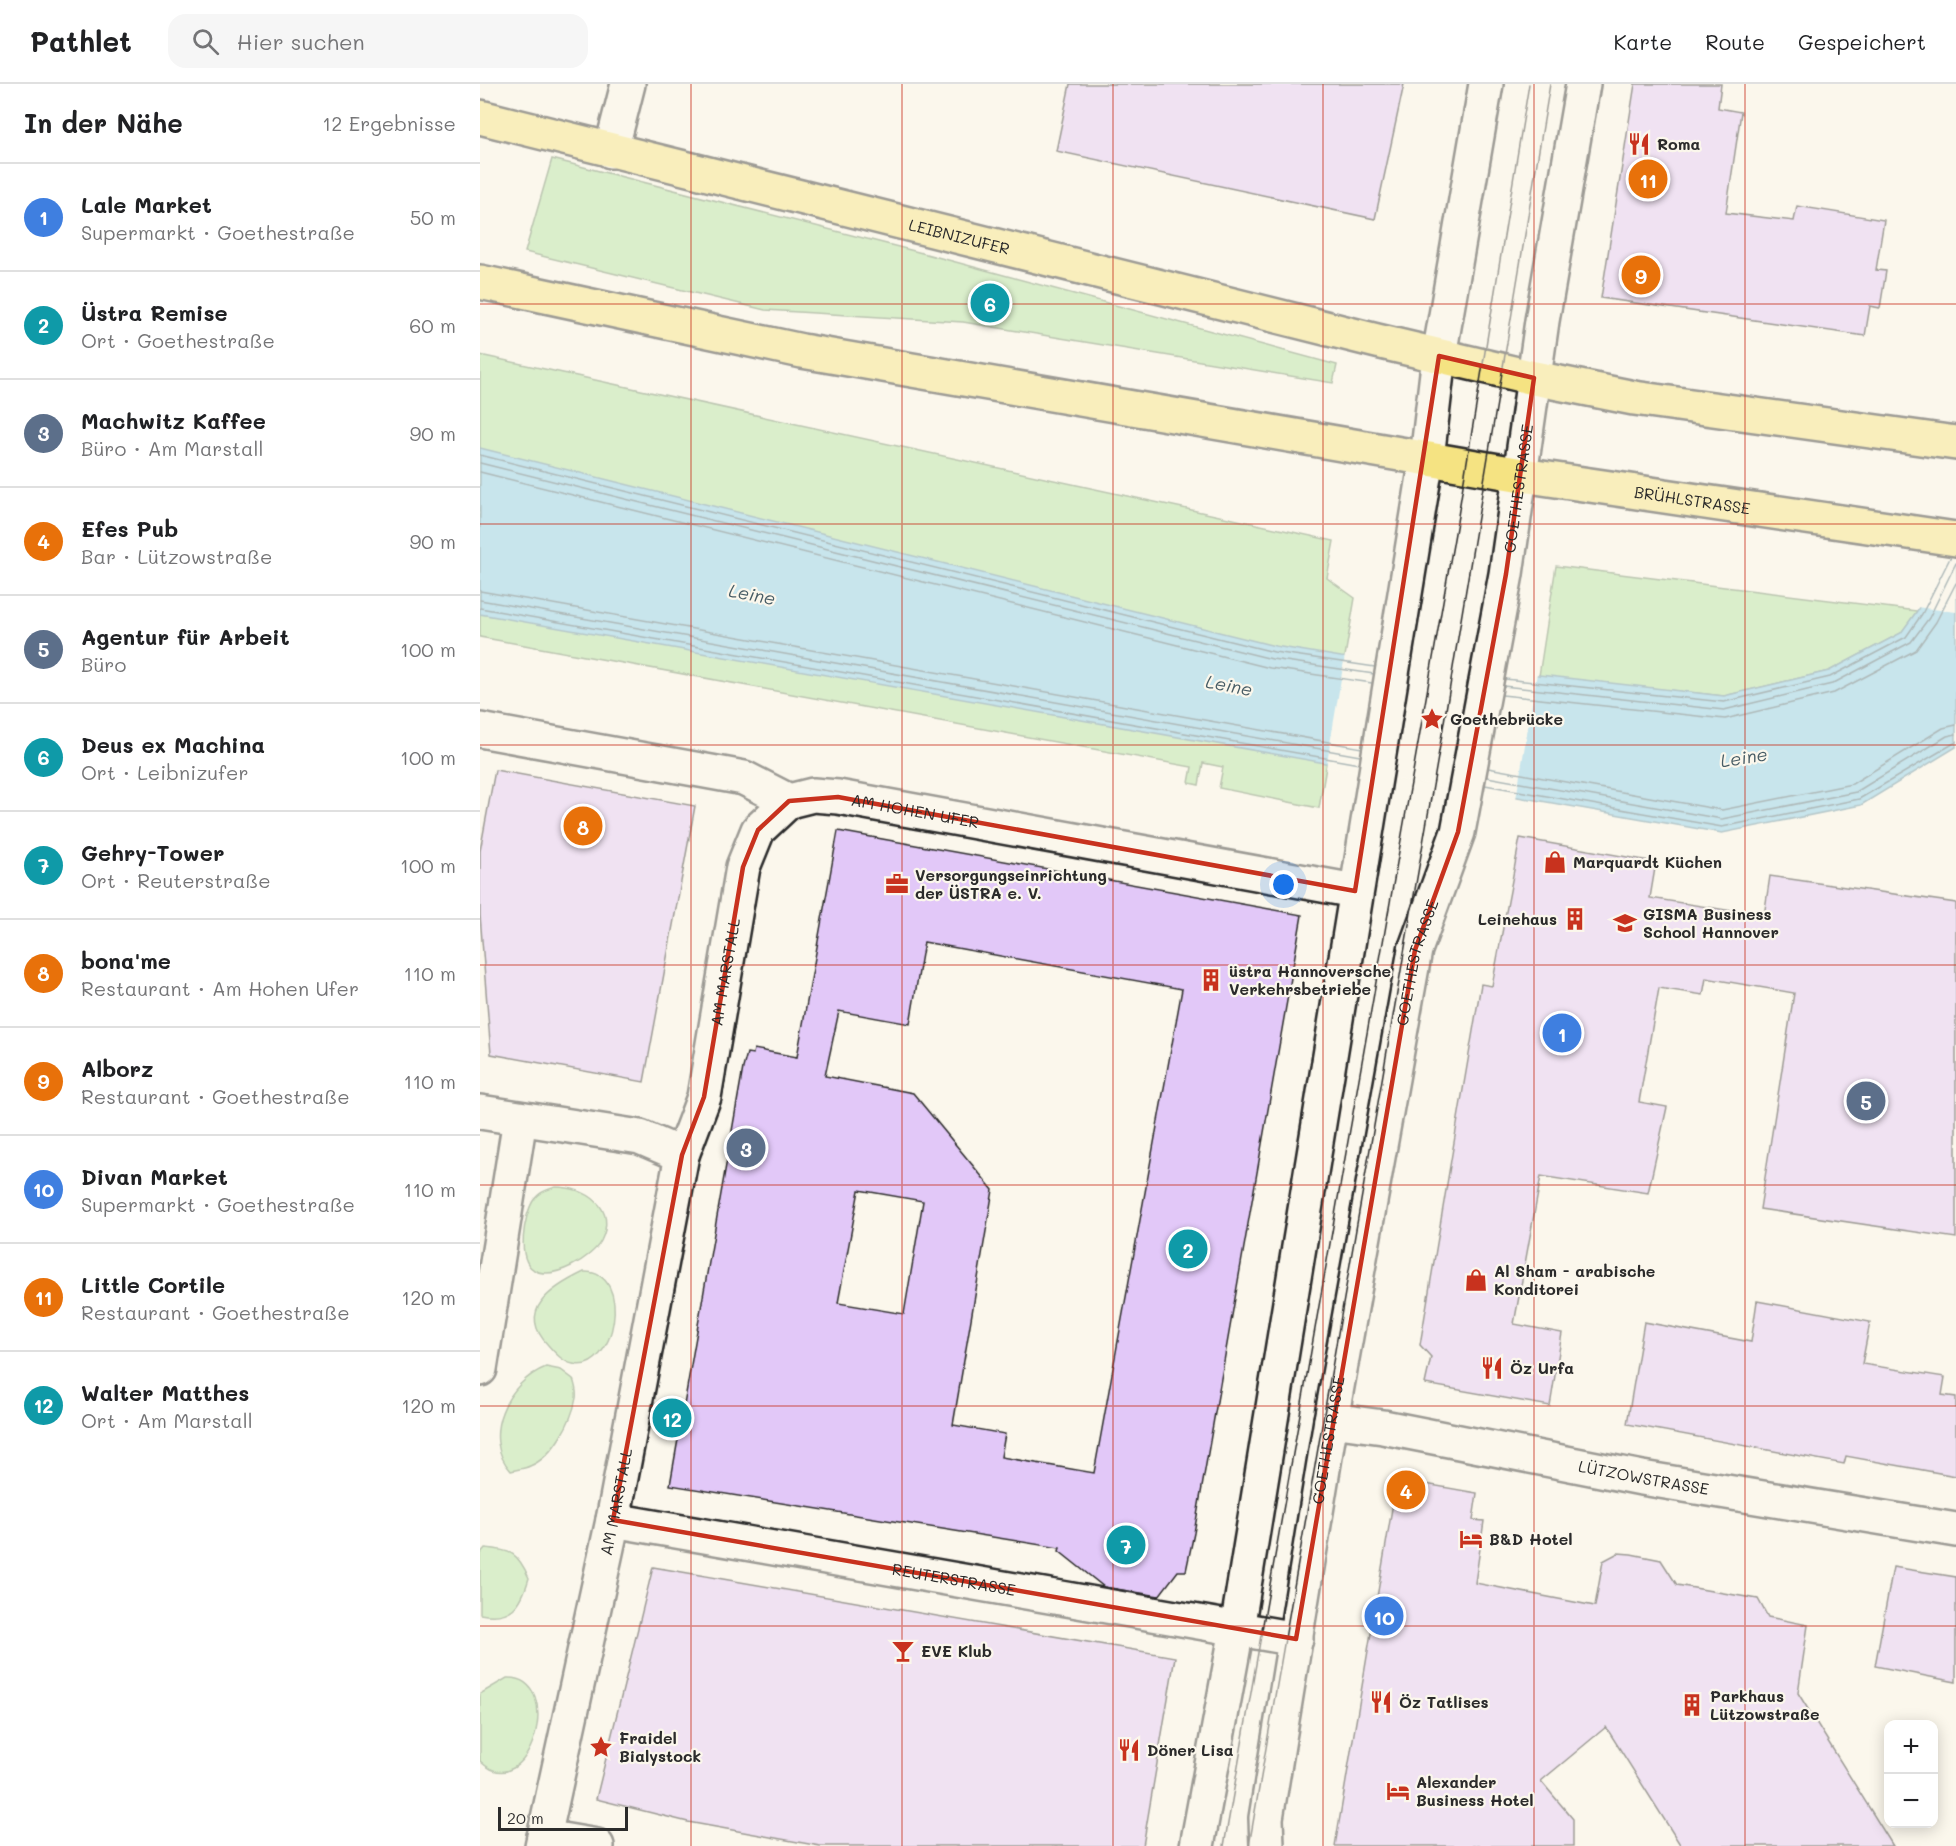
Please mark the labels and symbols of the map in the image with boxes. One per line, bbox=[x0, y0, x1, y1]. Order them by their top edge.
restaurant icon: Roma bbox=[1626, 131, 1652, 157]
place label: Roma bbox=[1657, 133, 1700, 154]
pin: 11 bbox=[1628, 156, 1668, 202]
street label: LEIBNIZUFER bbox=[907, 214, 1012, 259]
pin: 9 bbox=[1622, 252, 1660, 297]
pin: 6 bbox=[970, 280, 1010, 326]
street label: GOETHESTRASSE bbox=[1498, 423, 1537, 554]
street label: BRÜHLSTRASSE bbox=[1633, 481, 1752, 519]
water label: Leine bbox=[727, 578, 778, 610]
water label: Leine bbox=[1204, 669, 1255, 701]
place icon: Goethebrücke bbox=[1419, 706, 1445, 732]
place label: Goethebrücke bbox=[1450, 708, 1563, 729]
water label: Leine bbox=[1719, 741, 1769, 773]
street label: AM HOHEN UFER bbox=[849, 789, 981, 832]
pin: 8 bbox=[564, 804, 602, 848]
shop icon: Marquardt Küchen bbox=[1542, 849, 1568, 875]
place label: Marquardt Küchen bbox=[1573, 851, 1722, 872]
place label: Versorgungseinrichtung der ÜSTRA e. V. bbox=[915, 864, 1107, 903]
your location bbox=[1269, 870, 1298, 899]
office icon: Versorgungseinrichtung der ÜSTRA e. V. bbox=[884, 871, 910, 897]
street label: GOETHESTRASSE bbox=[1391, 896, 1443, 1027]
place label: GISMA Business School Hannover bbox=[1643, 903, 1779, 942]
building icon: Leinehaus bbox=[1562, 906, 1588, 932]
place label: Leinehaus bbox=[1478, 908, 1557, 929]
school or university icon: GISMA Business School Hannover bbox=[1612, 910, 1638, 936]
street label: AM MARSTALL bbox=[705, 916, 744, 1027]
place label: üstra Hannoversche Verkehrsbetriebe bbox=[1229, 960, 1391, 999]
building icon: üstra Hannoversche Verkehrsbetriebe bbox=[1198, 967, 1224, 993]
pin: 1 bbox=[1542, 1010, 1582, 1056]
pin: 5 bbox=[1846, 1078, 1886, 1124]
pin: 3 bbox=[726, 1126, 766, 1170]
pin: 2 bbox=[1168, 1226, 1208, 1272]
place label: Al Sham - arabische Konditorei bbox=[1494, 1260, 1655, 1299]
shop icon: Al Sham - arabische Konditorei bbox=[1463, 1267, 1489, 1293]
restaurant icon: Öz Urfa bbox=[1479, 1355, 1505, 1381]
place label: Öz Urfa bbox=[1510, 1357, 1574, 1378]
street label: GOETHESTRASSE bbox=[1306, 1374, 1349, 1506]
pin: 12 bbox=[652, 1396, 692, 1440]
street label: AM MARSTALL bbox=[595, 1446, 636, 1557]
street label: LÜTZOWSTRASSE bbox=[1577, 1455, 1710, 1499]
pin: 4 bbox=[1386, 1468, 1426, 1512]
pin: 7 bbox=[1106, 1522, 1146, 1568]
hotel icon: B&D Hotel bbox=[1458, 1526, 1484, 1552]
place label: B&D Hotel bbox=[1489, 1528, 1573, 1549]
street label: REUTERSTRASSE bbox=[891, 1558, 1017, 1600]
pin: 10 bbox=[1364, 1594, 1404, 1639]
bar icon: EVE Klub bbox=[890, 1638, 916, 1664]
place label: EVE Klub bbox=[921, 1640, 992, 1661]
place label: Parkhaus Lützowstraße bbox=[1710, 1685, 1820, 1724]
restaurant icon: Öz Tatlises bbox=[1368, 1689, 1394, 1715]
place label: Öz Tatlises bbox=[1399, 1691, 1489, 1712]
building icon: Parkhaus Lützowstraße bbox=[1679, 1692, 1705, 1718]
place label: Fraidel Bialystock bbox=[619, 1727, 701, 1766]
place icon: Fraidel Bialystock bbox=[588, 1734, 614, 1760]
restaurant icon: Döner Lisa bbox=[1116, 1737, 1142, 1763]
place label: Döner Lisa bbox=[1147, 1739, 1234, 1760]
place label: Alexander Business Hotel bbox=[1416, 1771, 1534, 1810]
hotel icon: Alexander Business Hotel bbox=[1385, 1778, 1411, 1804]
scale bar bbox=[498, 1804, 628, 1832]

